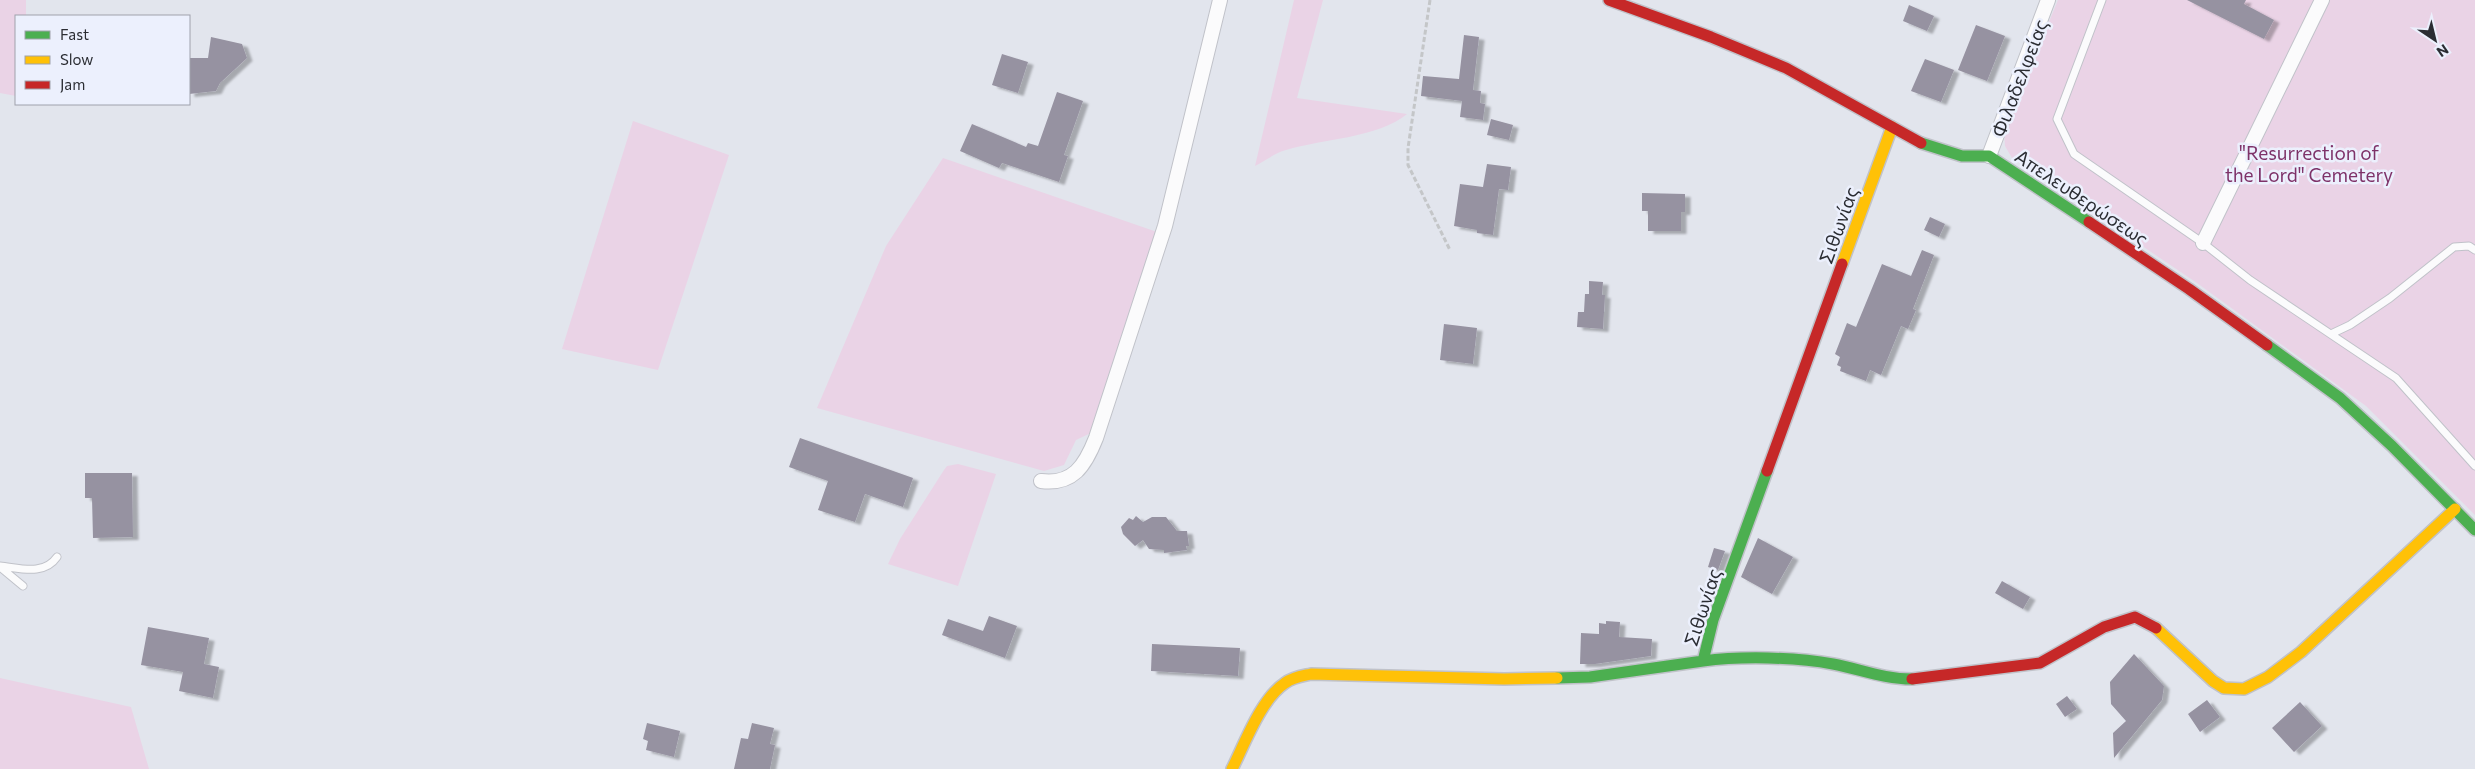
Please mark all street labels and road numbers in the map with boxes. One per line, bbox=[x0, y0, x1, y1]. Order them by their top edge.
street label: Φιλαδελφείας bbox=[1986, 16, 2052, 140]
street label: Απελευθερώσεως bbox=[2011, 144, 2153, 250]
street label: Σιθωνίας bbox=[1814, 184, 1862, 266]
street label: Σιθωνίας bbox=[1679, 565, 1725, 649]

